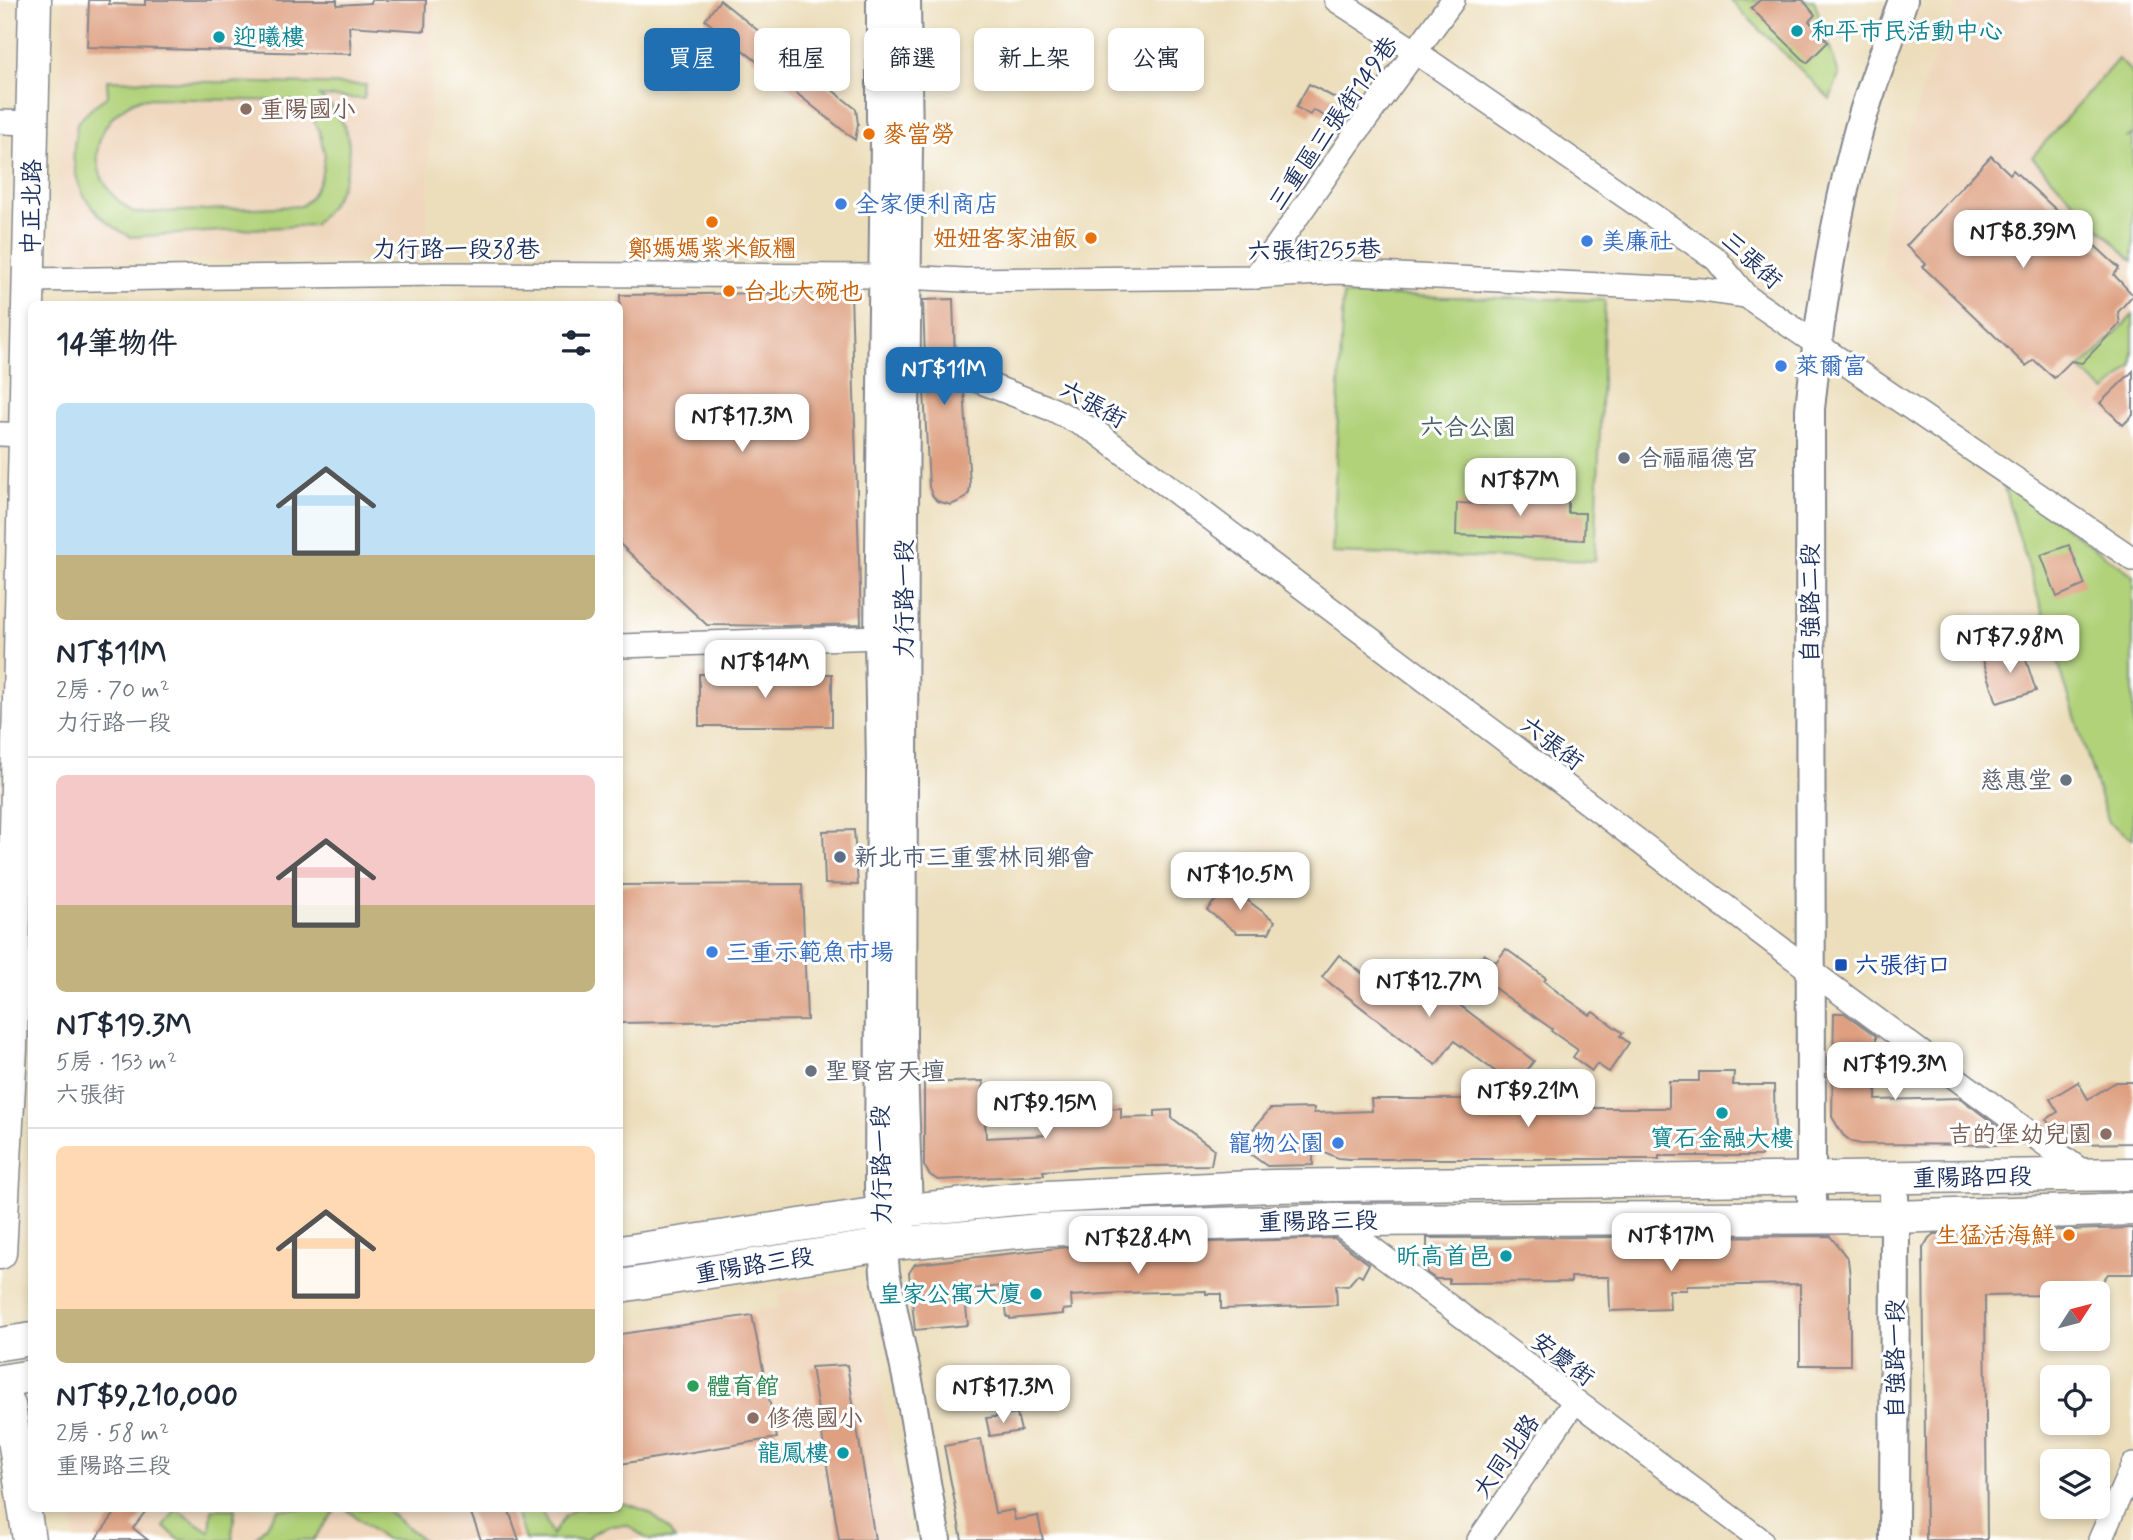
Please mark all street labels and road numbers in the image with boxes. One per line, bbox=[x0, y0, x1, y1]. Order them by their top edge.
street label: 三重區三張街149巷 bbox=[1262, 31, 1406, 217]
street label: 中正北路 bbox=[16, 159, 49, 255]
street label: 三張街 bbox=[1714, 226, 1788, 297]
street label: 力行路一段38巷 bbox=[372, 235, 540, 266]
street label: 六張街255巷 bbox=[1247, 235, 1381, 268]
street label: 六張街 bbox=[1053, 374, 1131, 436]
street label: 力行路一段 bbox=[890, 539, 921, 659]
street label: 自強路二段 bbox=[1796, 543, 1827, 663]
street label: 六張街 bbox=[1513, 710, 1589, 778]
street label: 力行路一段 bbox=[866, 1105, 899, 1225]
street label: 重陽路四段 bbox=[1912, 1162, 2032, 1195]
street label: 重陽路三段 bbox=[1258, 1206, 1378, 1239]
street label: 重陽路三段 bbox=[693, 1242, 816, 1291]
street label: 自強路一段 bbox=[1881, 1299, 1912, 1419]
street label: 安慶街 bbox=[1524, 1326, 1600, 1394]
street label: 大同北路 bbox=[1467, 1409, 1547, 1505]

